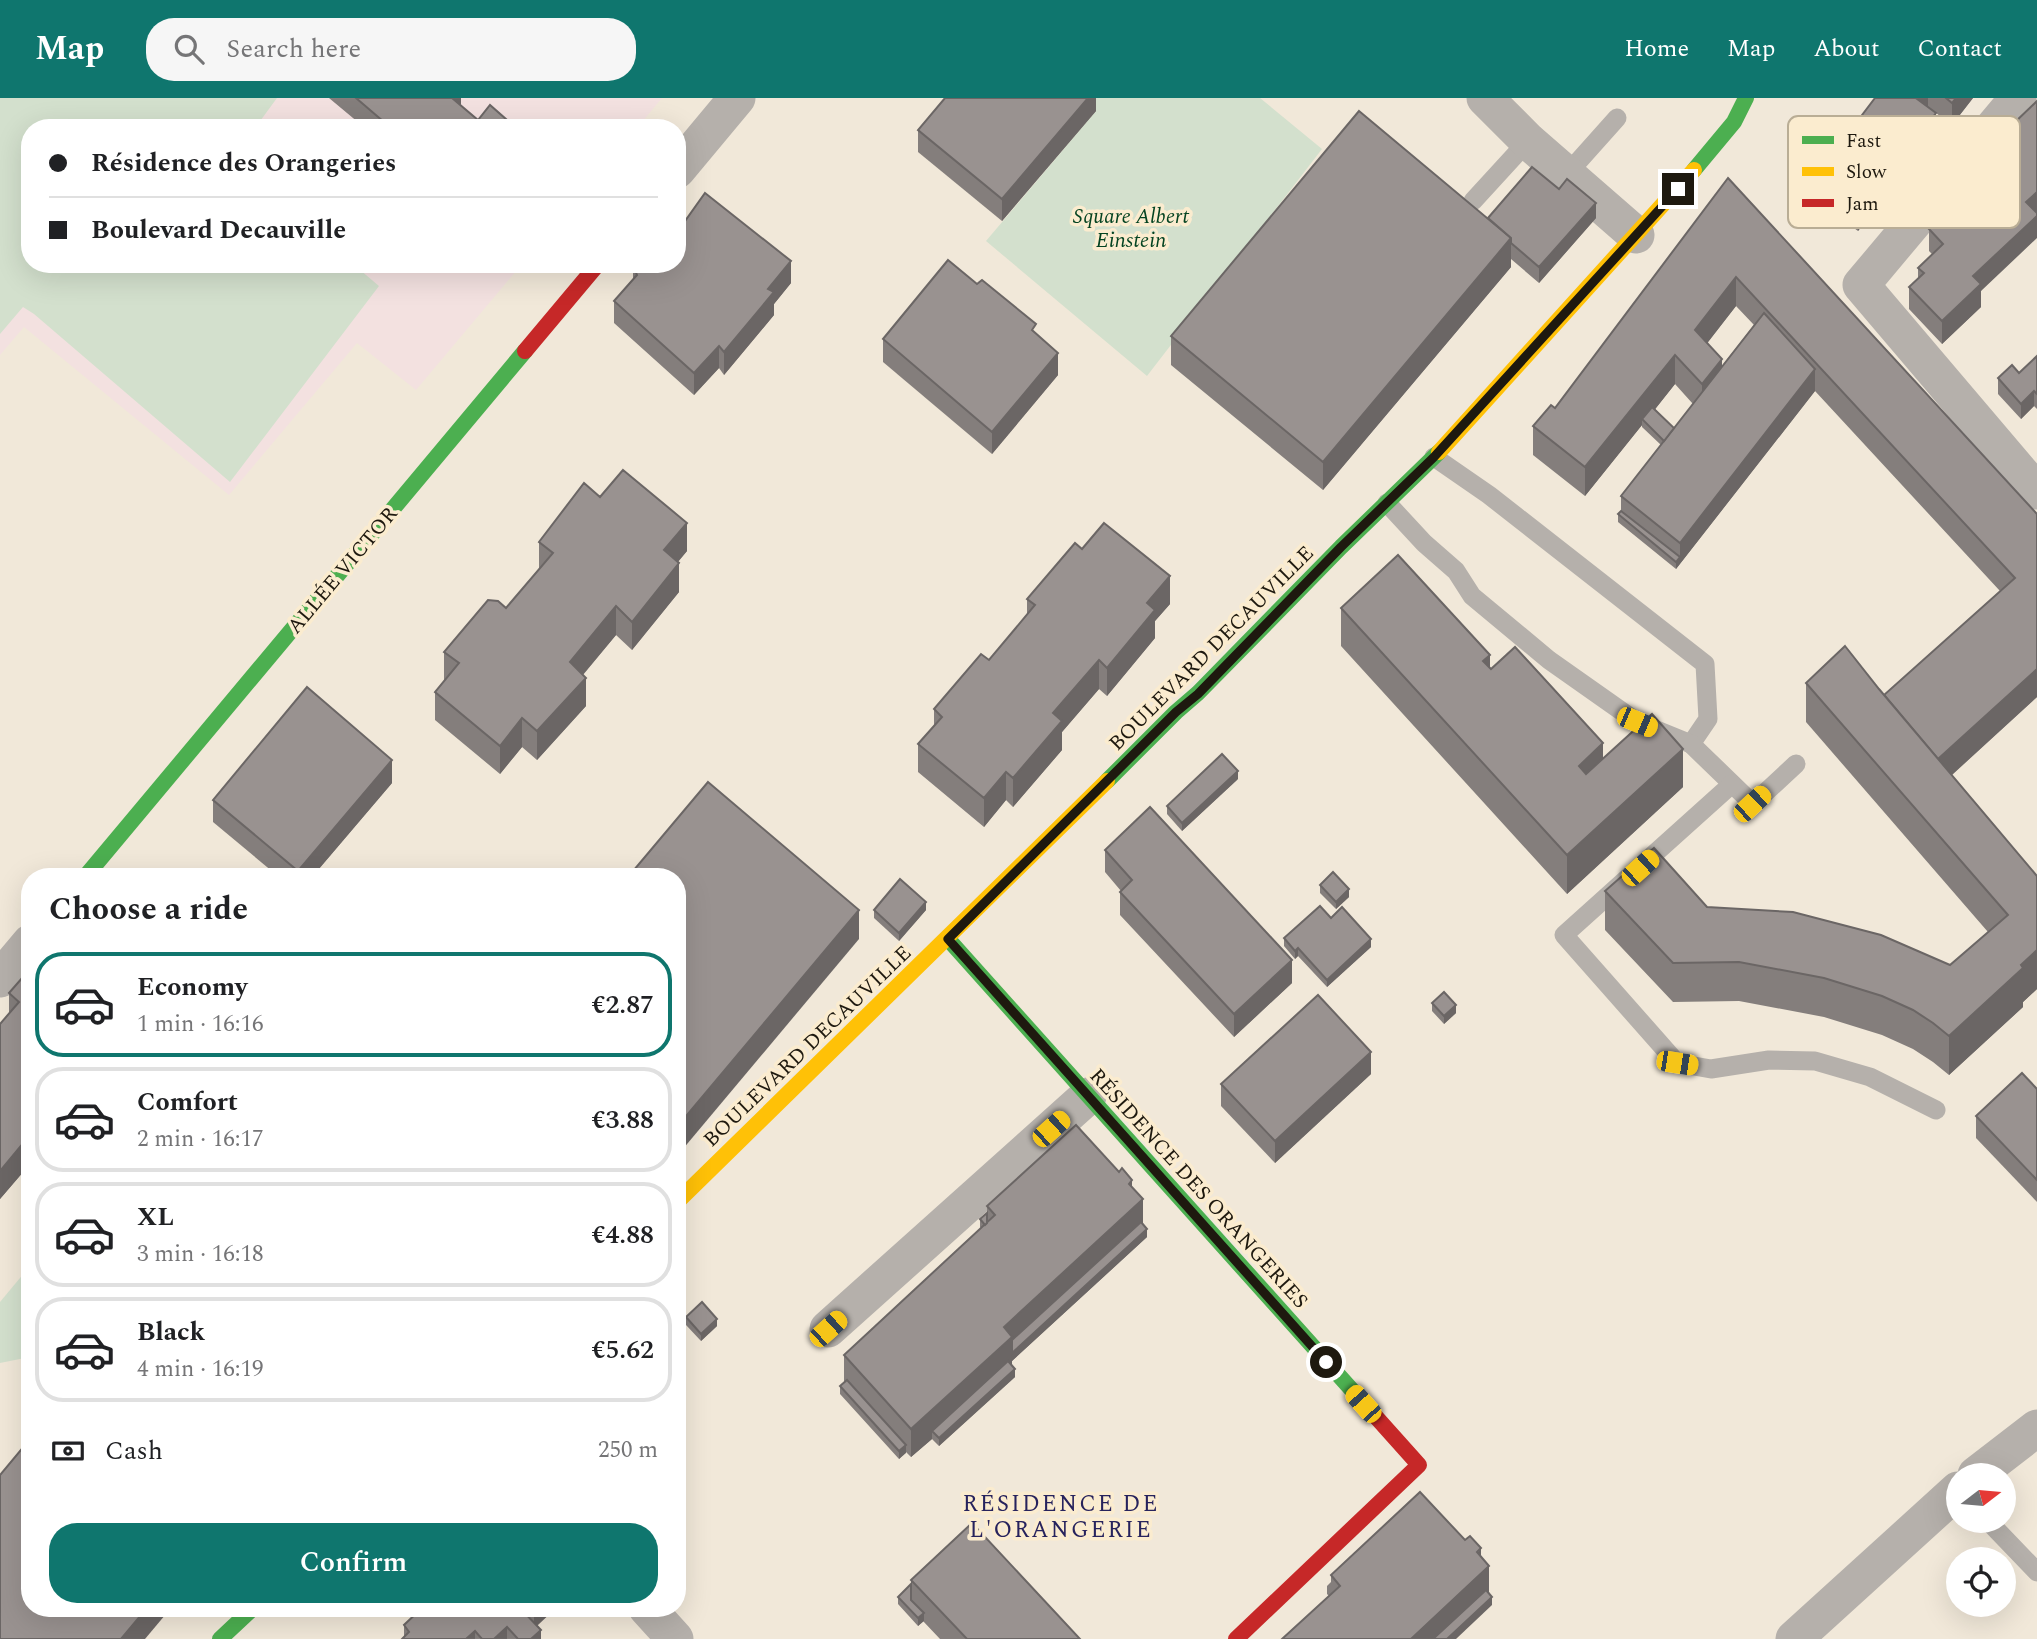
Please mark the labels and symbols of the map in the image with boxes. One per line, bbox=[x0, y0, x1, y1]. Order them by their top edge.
legend bbox=[1788, 116, 2020, 228]
text: Fast bbox=[1846, 127, 1882, 156]
text: Slow bbox=[1846, 158, 1887, 187]
route end bbox=[1662, 173, 1694, 205]
text: Jam bbox=[1846, 190, 1878, 219]
park label: Square Albert Einstein bbox=[1073, 201, 1189, 257]
street label: ALLÉE VICTOR bbox=[280, 500, 406, 641]
street label: BOULEVARD DECAUVILLE bbox=[1102, 539, 1322, 759]
car bbox=[1614, 704, 1661, 740]
car bbox=[1730, 782, 1775, 826]
car bbox=[1618, 846, 1663, 890]
street label: BOULEVARD DECAUVILLE bbox=[696, 938, 919, 1155]
car bbox=[1655, 1049, 1700, 1077]
street label: RÉSIDENCE DES ORANGERIES bbox=[1081, 1061, 1315, 1316]
car bbox=[1029, 1107, 1074, 1151]
car bbox=[806, 1307, 851, 1351]
route start bbox=[1310, 1346, 1342, 1378]
car bbox=[1342, 1381, 1385, 1427]
north arrow bbox=[1946, 1463, 2016, 1533]
district label: RÉSIDENCE DE L'ORANGERIE bbox=[963, 1487, 1159, 1548]

